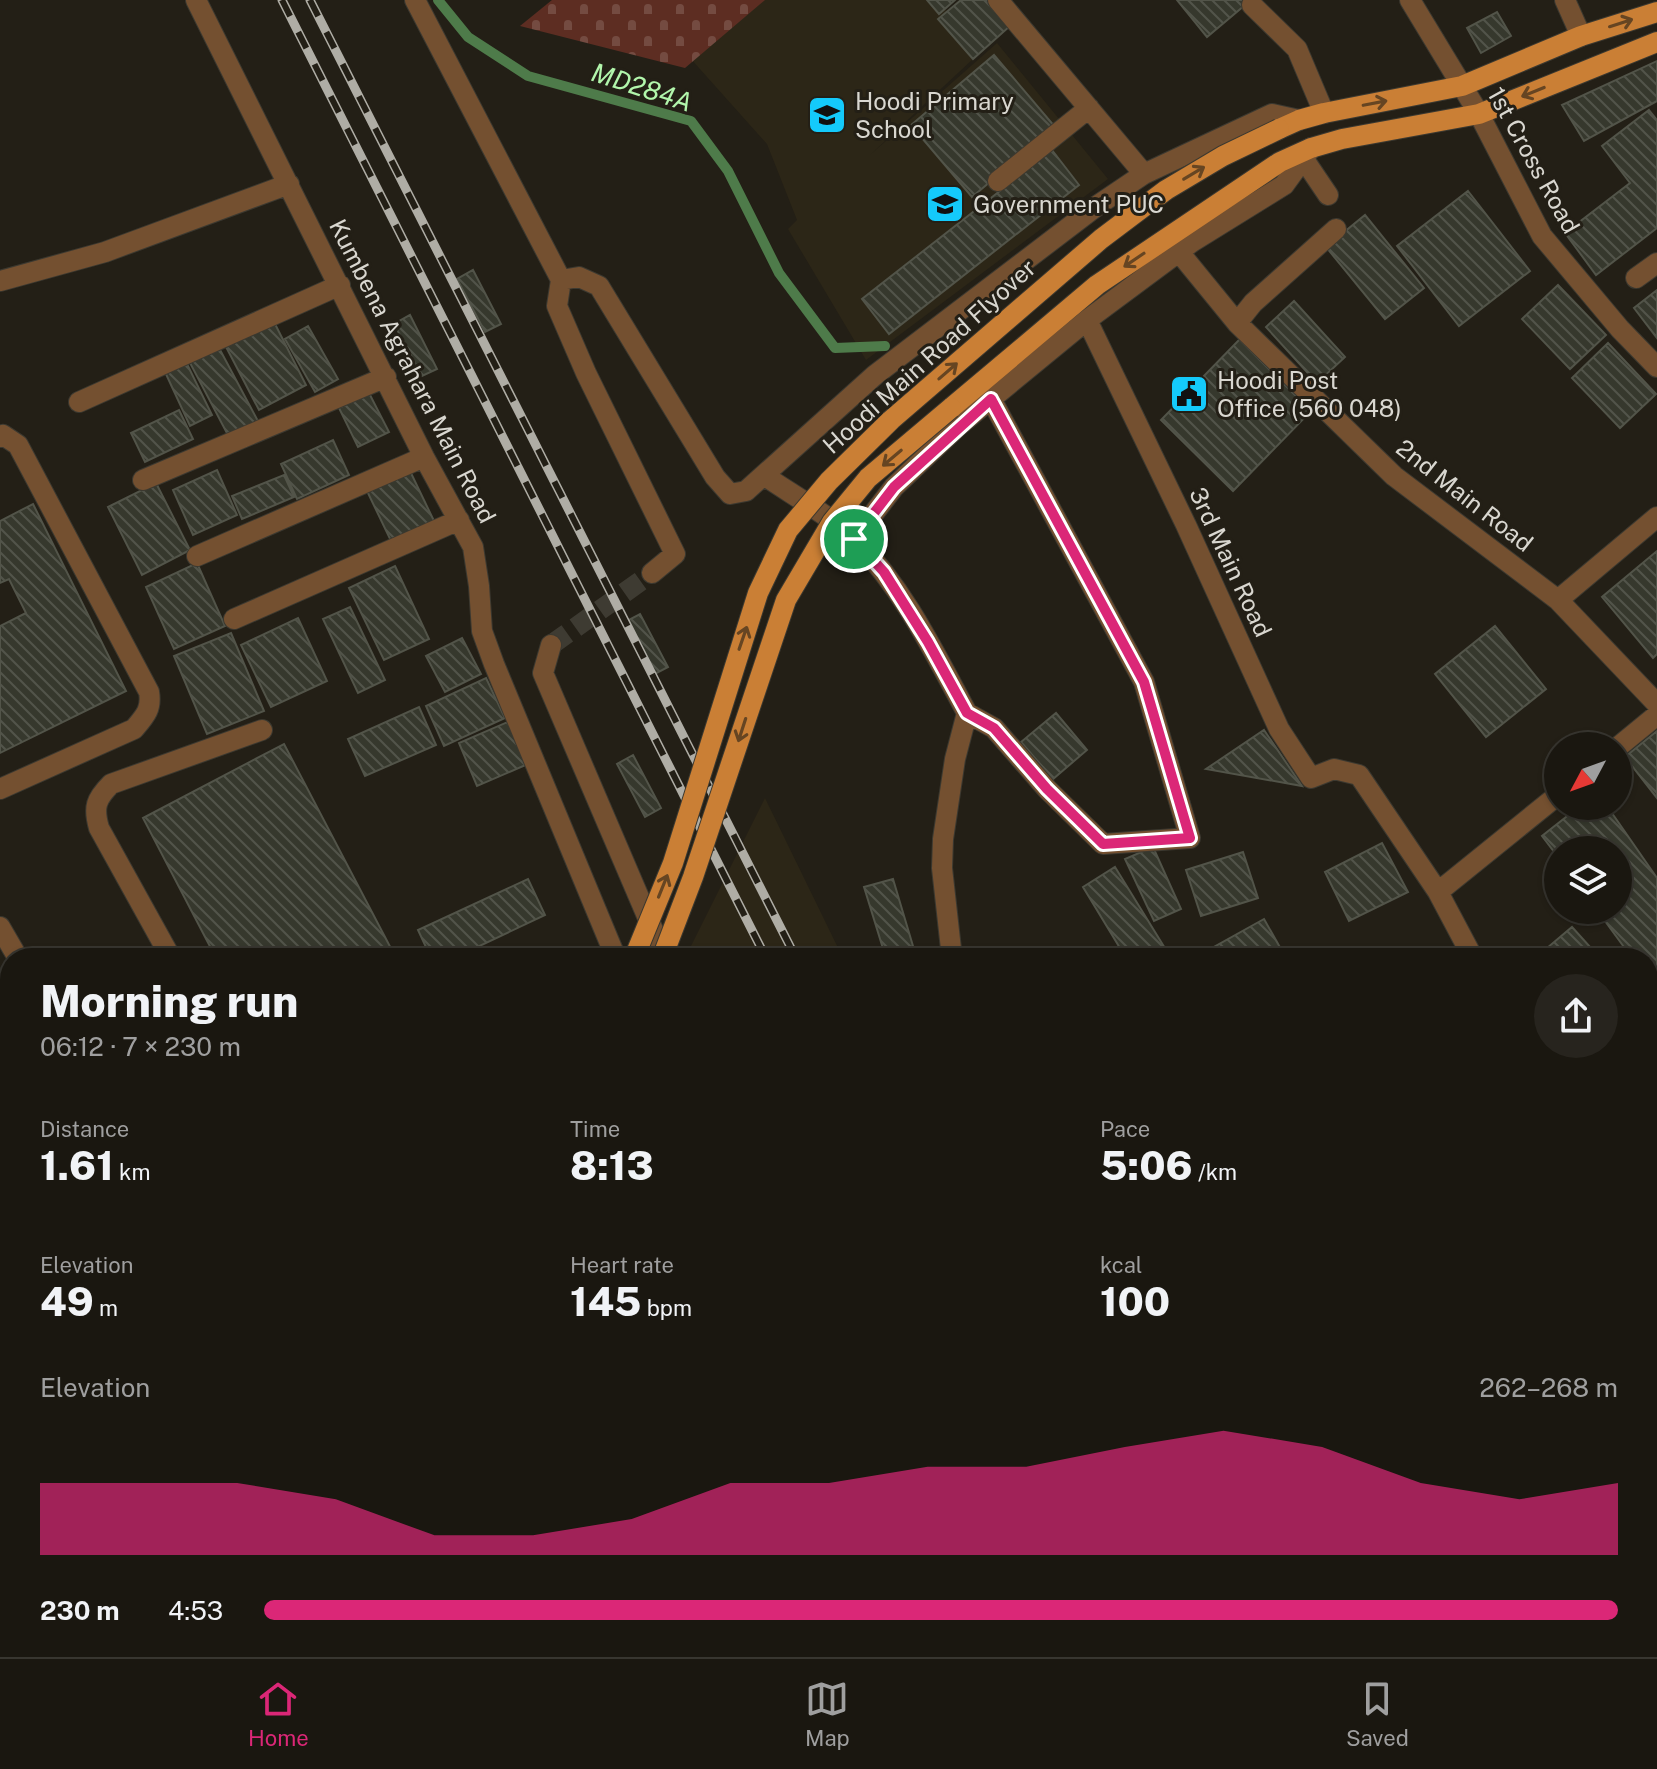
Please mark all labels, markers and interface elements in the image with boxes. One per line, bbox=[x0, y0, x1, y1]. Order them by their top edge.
one-way arrow bbox=[1609, 15, 1634, 30]
water label: MD284A bbox=[588, 56, 696, 118]
street label: 1st Cross Road bbox=[1482, 82, 1586, 238]
one-way arrow bbox=[1521, 86, 1546, 100]
place label: Hoodi Primary School bbox=[855, 87, 1014, 143]
school or university icon: Hoodi Primary School bbox=[806, 94, 848, 136]
one-way arrow bbox=[1362, 95, 1387, 110]
one-way arrow bbox=[1182, 165, 1205, 181]
school or university icon: Government PUC bbox=[924, 183, 966, 225]
place label: Government PUC bbox=[973, 190, 1164, 218]
street label: Kumbena Agrahara Main Road bbox=[324, 214, 502, 528]
one-way arrow bbox=[1124, 252, 1146, 269]
street label: Hoodi Main Road Flyover bbox=[817, 253, 1041, 459]
one-way arrow bbox=[937, 362, 958, 380]
place label: Hoodi Post Office (560 048) bbox=[1217, 366, 1402, 422]
public building icon: Hoodi Post Office (560 048) bbox=[1168, 373, 1210, 415]
street label: 2nd Main Road bbox=[1391, 433, 1539, 557]
one-way arrow bbox=[882, 449, 902, 467]
street label: 3rd Main Road bbox=[1184, 483, 1278, 641]
pin bbox=[820, 505, 888, 573]
icon: arrive bbox=[832, 517, 876, 561]
one-way arrow bbox=[736, 626, 751, 652]
one-way arrow bbox=[734, 718, 749, 743]
north arrow bbox=[1544, 732, 1632, 820]
map controls bbox=[1544, 732, 1632, 924]
button: layers bbox=[1544, 836, 1632, 924]
one-way arrow bbox=[657, 874, 672, 899]
button: share bbox=[1534, 974, 1618, 1058]
text: Morning run bbox=[40, 975, 298, 1027]
text: 06:12 · 7 × 230 m bbox=[40, 1031, 241, 1062]
text: Distance bbox=[40, 1116, 129, 1142]
text: Time bbox=[570, 1116, 620, 1142]
text: Pace bbox=[1100, 1116, 1150, 1142]
text: 1.61 bbox=[40, 1142, 114, 1189]
text: 8:13 bbox=[570, 1142, 654, 1189]
text: 5:06 bbox=[1100, 1142, 1193, 1189]
text: km bbox=[114, 1159, 150, 1185]
text: /km bbox=[1193, 1159, 1237, 1185]
text: Elevation bbox=[40, 1252, 133, 1278]
text: Heart rate bbox=[570, 1252, 674, 1278]
text: kcal bbox=[1100, 1252, 1142, 1278]
text: 49 bbox=[40, 1278, 94, 1325]
text: 145 bbox=[570, 1278, 641, 1325]
text: 100 bbox=[1100, 1278, 1170, 1325]
text: m bbox=[94, 1295, 118, 1321]
text: bpm bbox=[641, 1295, 692, 1321]
text: Elevation bbox=[40, 1372, 150, 1403]
text: 262–268 m bbox=[1479, 1372, 1618, 1403]
text: 230 m bbox=[40, 1595, 120, 1626]
text: 4:53 bbox=[168, 1595, 223, 1626]
tab: Home bbox=[248, 1677, 309, 1751]
tab: Map bbox=[805, 1677, 850, 1751]
tab: Saved bbox=[1346, 1677, 1409, 1751]

